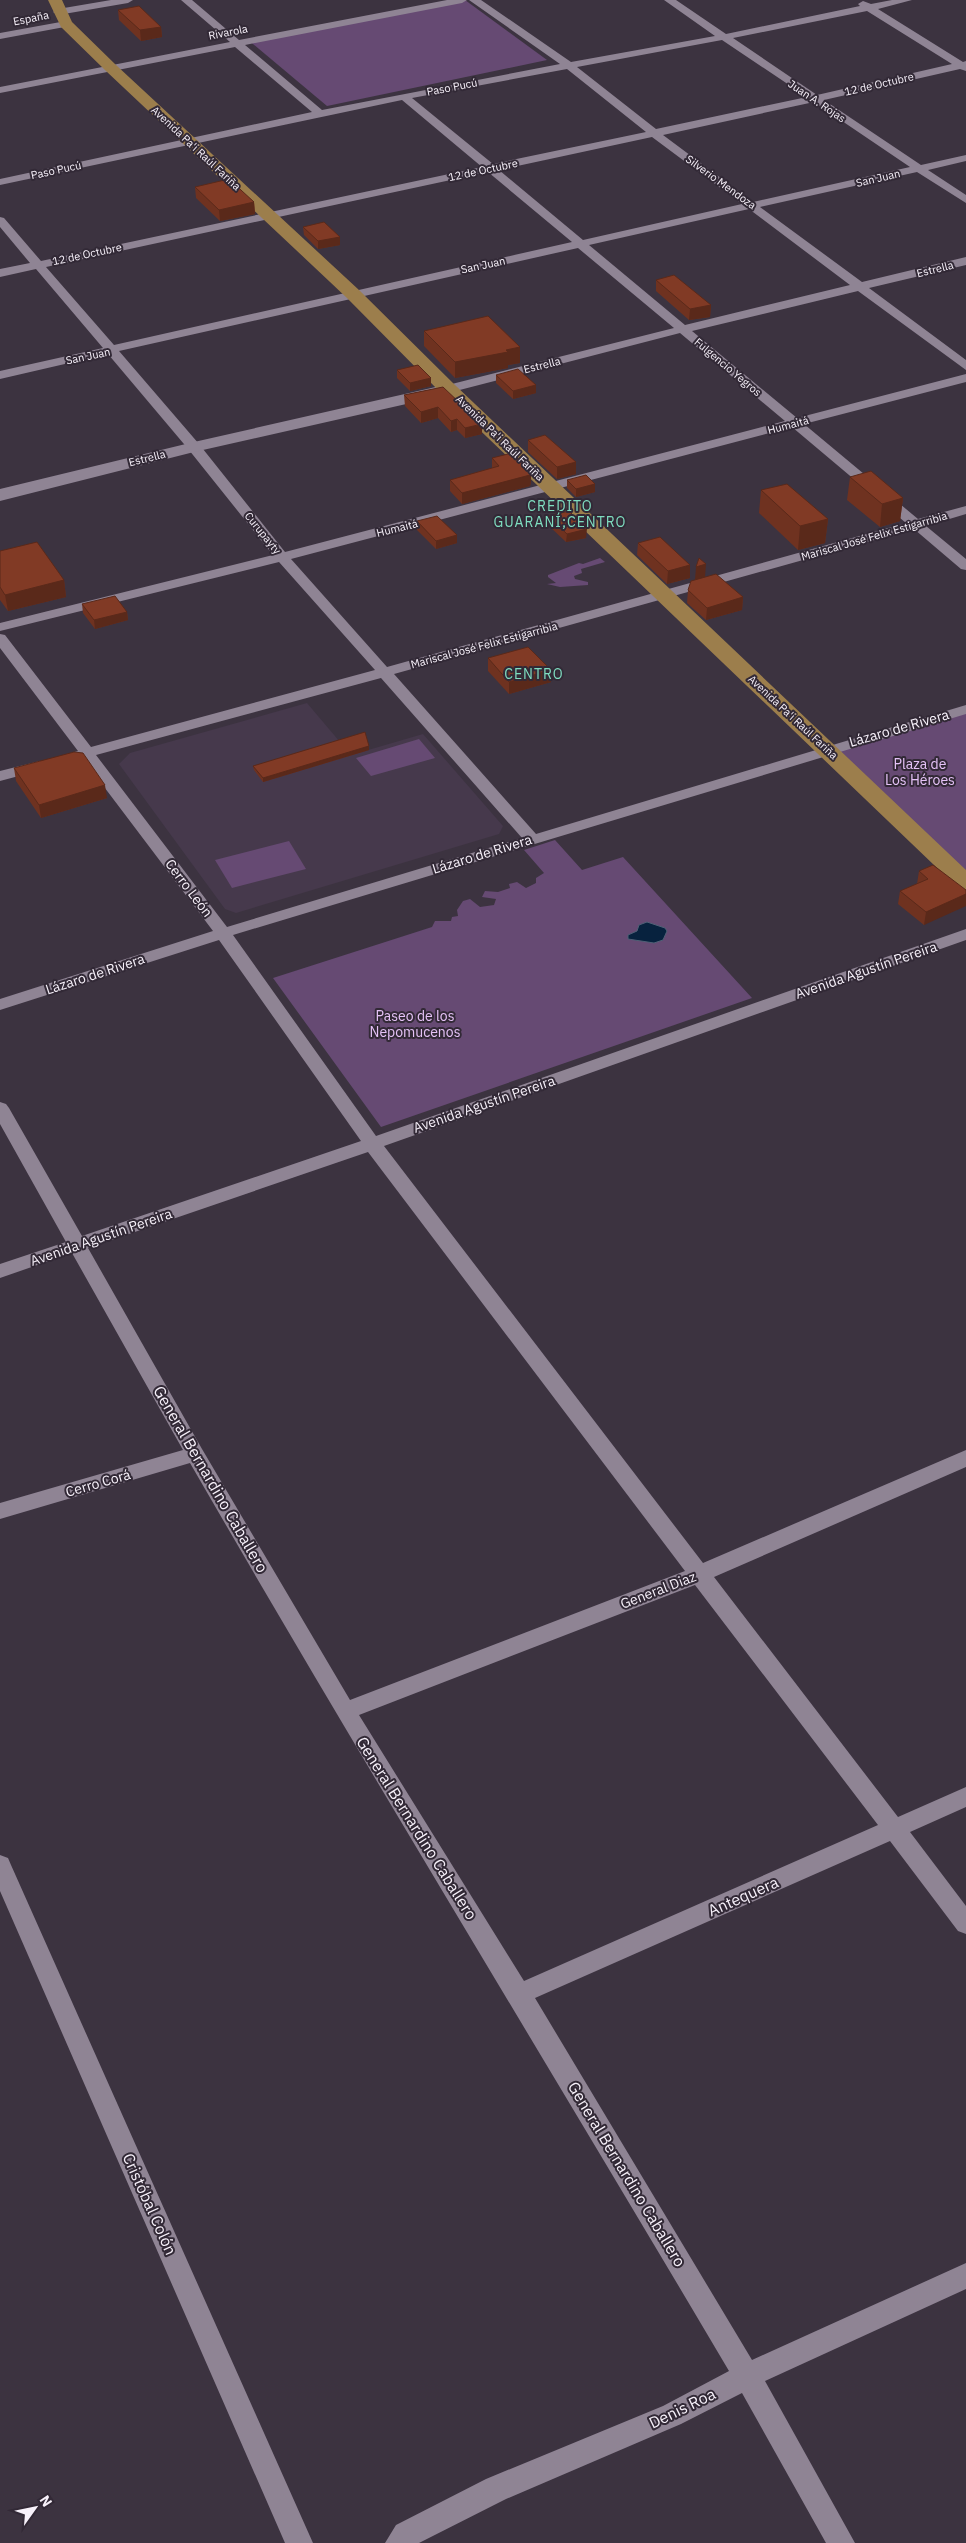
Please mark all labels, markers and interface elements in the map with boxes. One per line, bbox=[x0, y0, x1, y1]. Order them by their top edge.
street label: España bbox=[12, 8, 50, 28]
street label: Rivarola bbox=[207, 21, 249, 43]
street label: 12 de Octubre bbox=[843, 69, 915, 99]
street label: Paso Pucú bbox=[426, 75, 478, 99]
street label: Juan A. Rojas bbox=[786, 77, 848, 125]
street label: Avenida Pa'i Raúl Fariña bbox=[148, 103, 244, 193]
street label: Silverio Mendoza bbox=[683, 152, 759, 212]
street label: 12 de Octubre bbox=[447, 156, 519, 184]
street label: Paso Pucú bbox=[29, 158, 83, 182]
street label: San Juan bbox=[854, 166, 902, 190]
street label: 12 de Octubre bbox=[51, 240, 123, 268]
street label: San Juan bbox=[459, 253, 507, 277]
street label: Estrella bbox=[915, 258, 955, 280]
street label: Fulgencio Yegros bbox=[692, 335, 764, 399]
street label: San Juan bbox=[64, 344, 112, 368]
street label: Estrella bbox=[522, 354, 562, 376]
street label: Avenida Pa'i Raúl Fariña bbox=[453, 392, 547, 484]
street label: Humaitá bbox=[766, 413, 810, 437]
street label: Estrella bbox=[127, 447, 167, 469]
district label: CREDITO GUARANÍ;CENTRO bbox=[493, 497, 627, 531]
street label: Mariscal José Felix Estigarribia bbox=[799, 508, 949, 564]
street label: Curupayty bbox=[242, 509, 285, 557]
street label: Humaitá bbox=[375, 516, 419, 540]
street label: Mariscal José Felix Estigarribia bbox=[409, 619, 559, 671]
district label: CENTRO bbox=[504, 665, 564, 683]
street label: Avenida Pa'i Raúl Fariña bbox=[745, 672, 841, 762]
street label: Lázaro de Rivera bbox=[847, 705, 952, 751]
park label: Plaza de Los Héroes bbox=[885, 755, 955, 789]
street label: Lázaro de Rivera bbox=[430, 830, 535, 878]
street label: Cerro León bbox=[161, 855, 217, 921]
street label: Avenida Agustín Pereira bbox=[793, 937, 940, 1003]
street label: Lázaro de Rivera bbox=[43, 949, 147, 999]
park label: Paseo de los Nepomucenos bbox=[370, 1007, 461, 1041]
street label: Avenida Agustín Pereira bbox=[411, 1071, 558, 1137]
street label: Avenida Agustín Pereira bbox=[28, 1204, 175, 1270]
street label: General Bernardino Caballero bbox=[149, 1382, 273, 1576]
street label: Cerro Corá bbox=[63, 1465, 133, 1501]
street label: General Diaz bbox=[618, 1567, 699, 1613]
street label: General Bernardino Caballero bbox=[352, 1733, 482, 1923]
street label: Antequera bbox=[705, 1871, 782, 1920]
street label: General Bernardino Caballero bbox=[564, 2078, 690, 2270]
street label: Cristóbal Colón bbox=[119, 2150, 181, 2258]
street label: Denis Roa bbox=[645, 2383, 719, 2433]
north arrow bbox=[10, 2483, 60, 2533]
text: N bbox=[36, 2492, 56, 2510]

